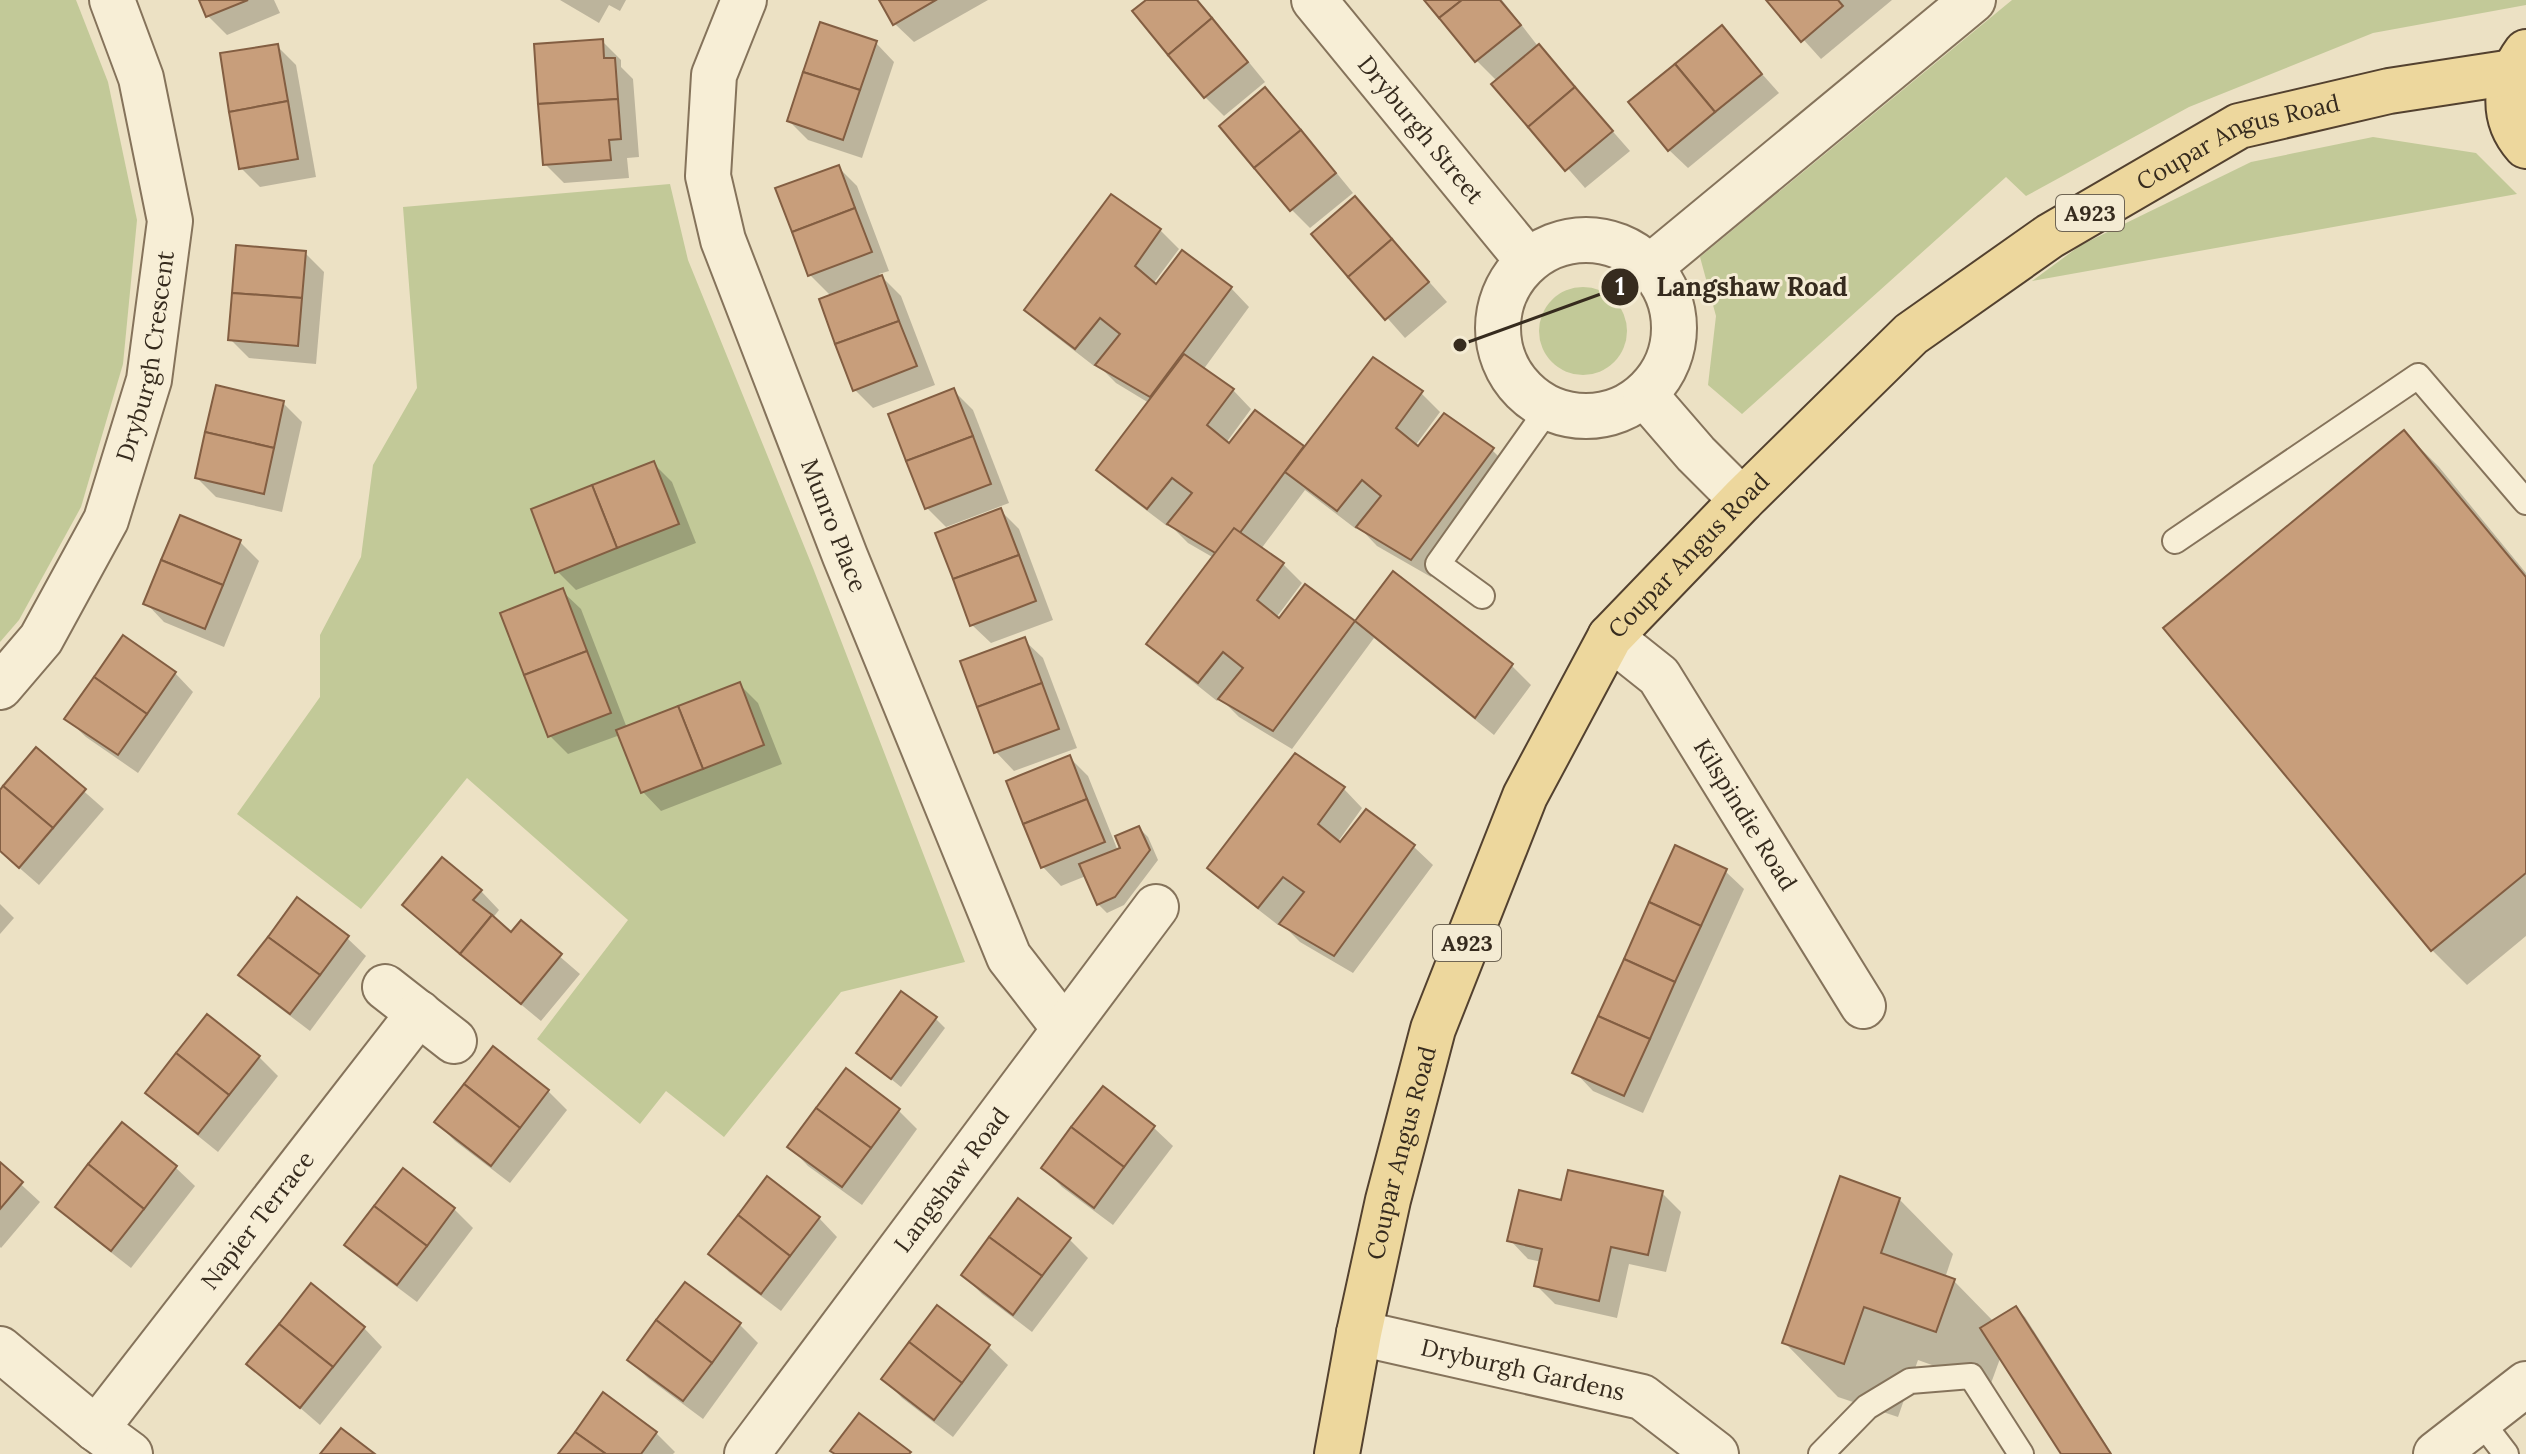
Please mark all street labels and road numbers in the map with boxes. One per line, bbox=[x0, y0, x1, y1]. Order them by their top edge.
street label: Dryburgh Street bbox=[1351, 49, 1491, 211]
street label: Coupar Angus Road bbox=[2131, 87, 2343, 197]
road number: A923 bbox=[2056, 195, 2124, 231]
street label: Dryburgh Crescent bbox=[109, 248, 181, 465]
street label: Munro Place bbox=[794, 454, 874, 597]
street label: Coupar Angus Road bbox=[1601, 466, 1776, 645]
street label: Kilspindie Road bbox=[1687, 733, 1804, 896]
road number: A923 bbox=[1433, 925, 1501, 961]
street label: Coupar Angus Road bbox=[1359, 1043, 1443, 1262]
street label: Langshaw Road bbox=[887, 1101, 1016, 1259]
street label: Napier Terrace bbox=[194, 1145, 321, 1296]
street label: Dryburgh Gardens bbox=[1418, 1331, 1628, 1408]

